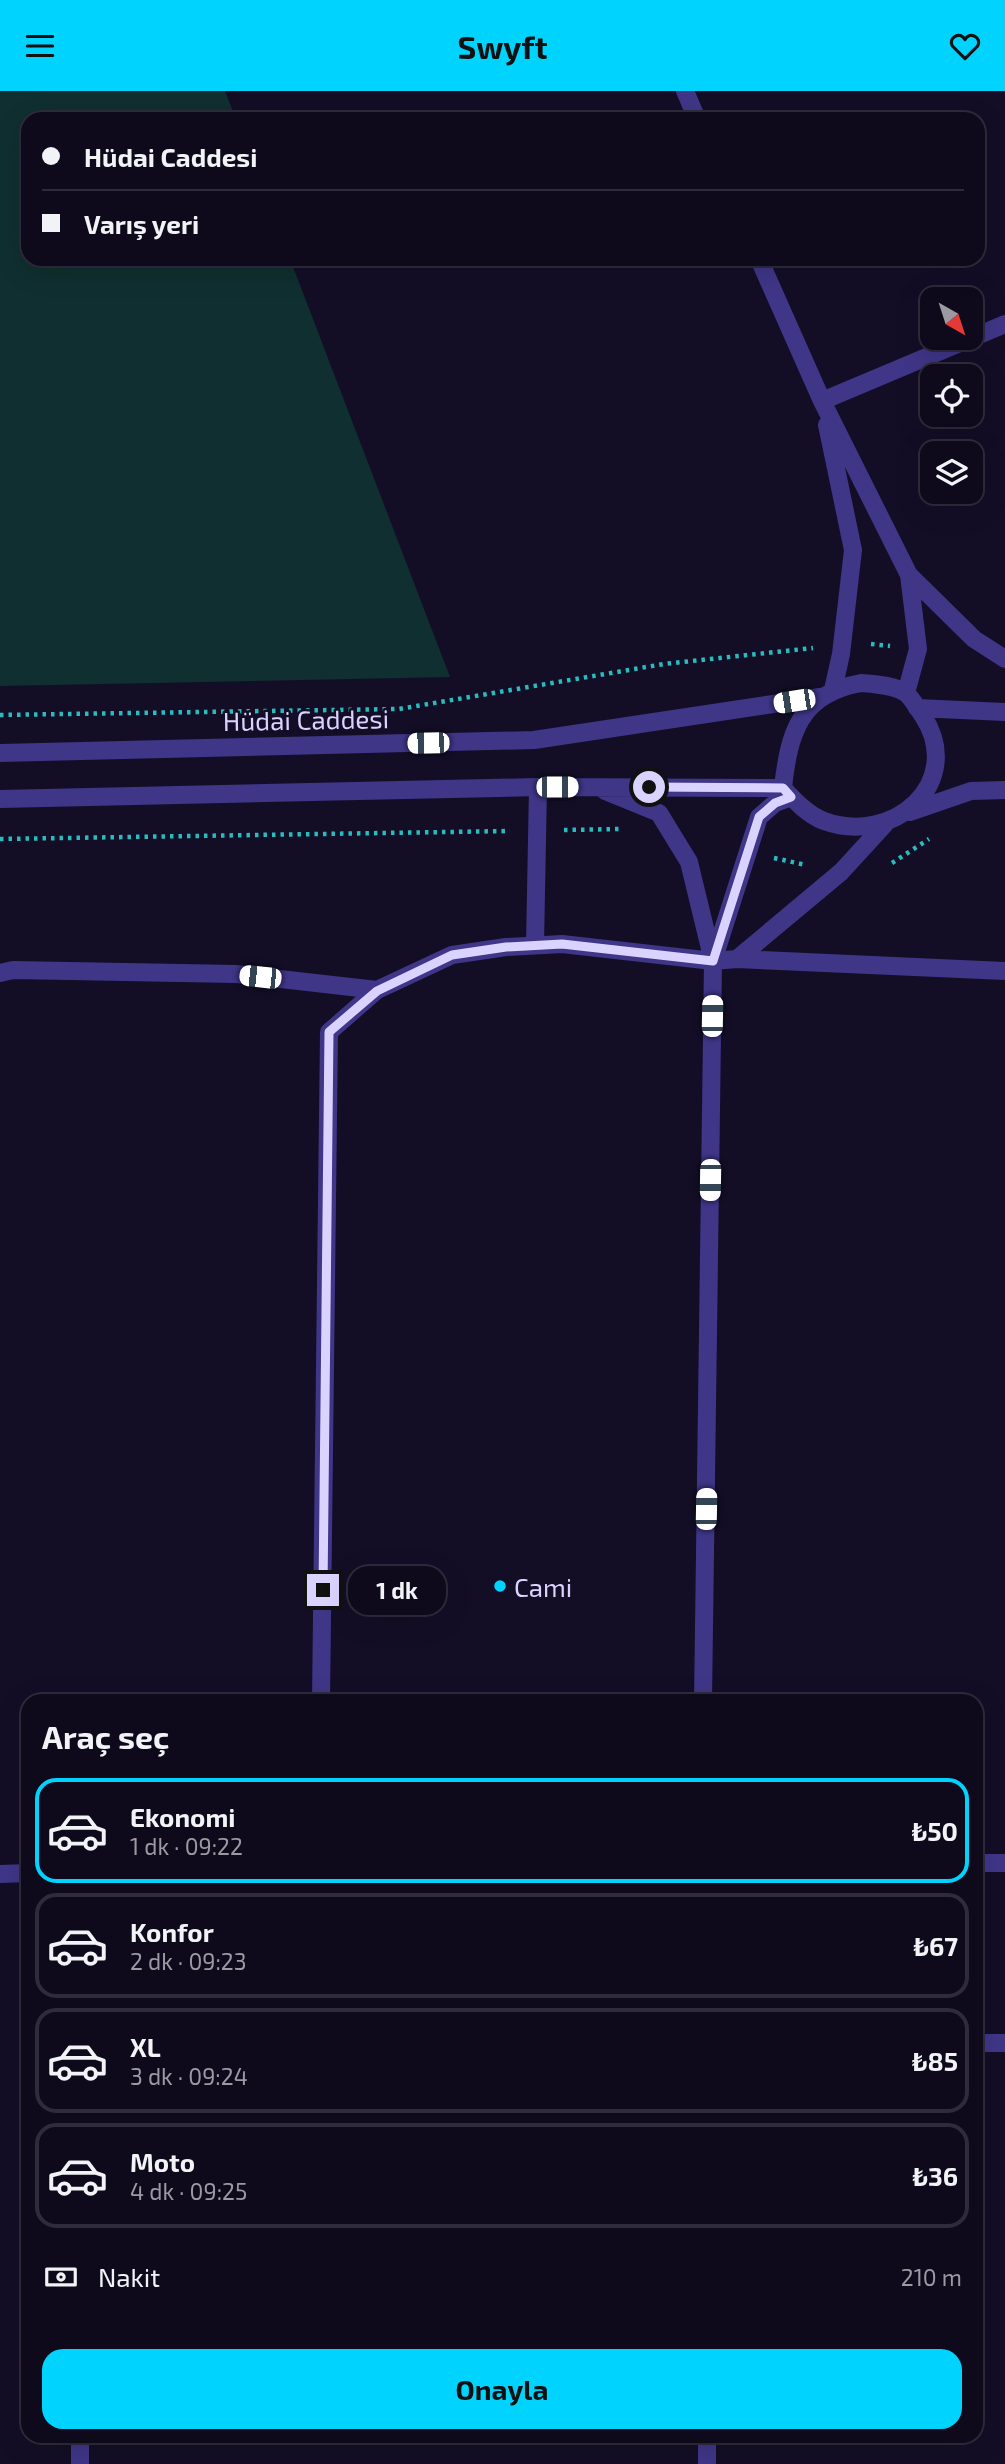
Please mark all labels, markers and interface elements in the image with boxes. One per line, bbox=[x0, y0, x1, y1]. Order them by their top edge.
icon: menu bbox=[21, 27, 59, 65]
text: Swyft bbox=[457, 27, 548, 65]
icon: heart bbox=[946, 27, 984, 65]
text: Hüdai Caddesi bbox=[84, 141, 257, 172]
text: Varış yeri bbox=[84, 208, 199, 239]
north arrow bbox=[920, 287, 984, 350]
map controls bbox=[920, 287, 983, 504]
button: locate bbox=[920, 364, 983, 427]
button: layers bbox=[920, 441, 983, 504]
car bbox=[772, 687, 817, 715]
street label: Hüdai Caddesi bbox=[223, 702, 389, 736]
car bbox=[407, 732, 450, 754]
route start bbox=[633, 771, 665, 803]
car bbox=[537, 777, 579, 798]
car bbox=[239, 964, 282, 990]
car bbox=[702, 995, 723, 1037]
car bbox=[700, 1159, 721, 1201]
car bbox=[696, 1488, 717, 1530]
callout: 1 dk bbox=[348, 1565, 446, 1615]
place label: Cami bbox=[514, 1571, 572, 1602]
route end bbox=[307, 1574, 339, 1606]
text: 1 dk bbox=[376, 1576, 418, 1604]
marker: Cami bbox=[492, 1578, 508, 1594]
text: Araç seç bbox=[42, 1717, 169, 1755]
icon: car bbox=[46, 1799, 109, 1862]
text: Ekonomi bbox=[130, 1801, 236, 1832]
text: ₺50 bbox=[912, 1815, 958, 1846]
text: 1 dk · 09:22 bbox=[130, 1832, 243, 1860]
icon: car bbox=[46, 1914, 109, 1977]
text: Konfor bbox=[130, 1916, 214, 1947]
text: ₺67 bbox=[913, 1930, 958, 1961]
text: 2 dk · 09:23 bbox=[130, 1947, 247, 1975]
icon: car bbox=[46, 2029, 109, 2092]
text: XL bbox=[130, 2031, 161, 2062]
text: ₺85 bbox=[912, 2045, 958, 2076]
text: 3 dk · 09:24 bbox=[130, 2062, 248, 2090]
icon: car bbox=[46, 2144, 109, 2207]
text: Moto bbox=[130, 2146, 195, 2177]
text: ₺36 bbox=[912, 2160, 958, 2191]
text: 4 dk · 09:25 bbox=[130, 2177, 247, 2205]
icon: cash bbox=[42, 2258, 80, 2296]
text: Nakit bbox=[98, 2261, 160, 2292]
text: 210 m bbox=[901, 2263, 962, 2291]
button: Onayla bbox=[42, 2349, 962, 2429]

